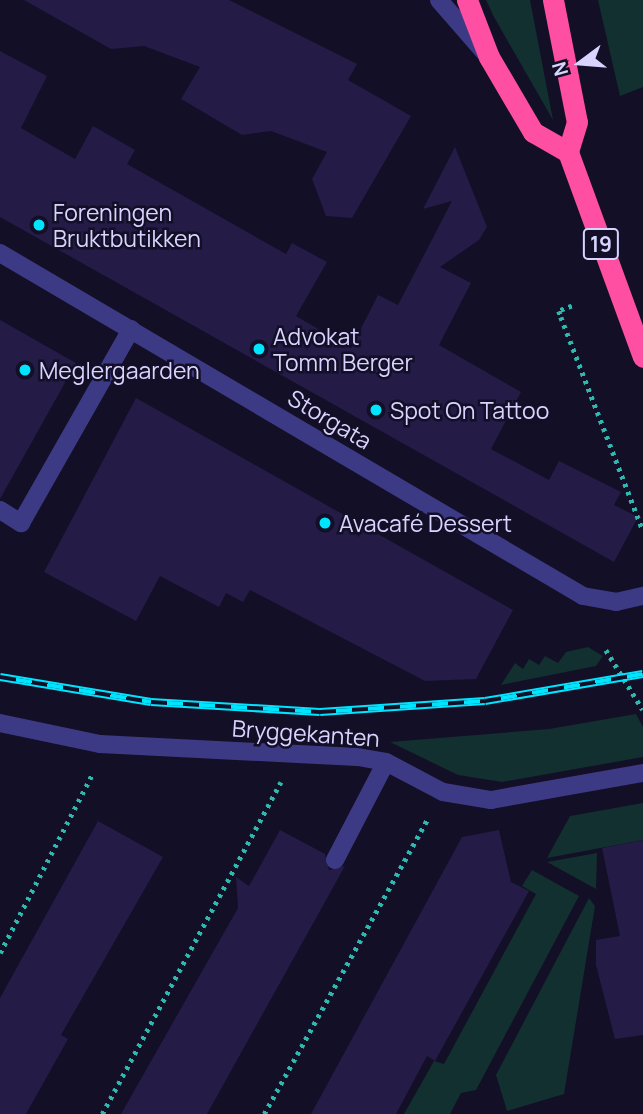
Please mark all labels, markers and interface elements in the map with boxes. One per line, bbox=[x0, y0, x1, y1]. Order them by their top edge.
north arrow bbox=[545, 28, 615, 98]
text: N bbox=[545, 59, 574, 79]
place label: Foreningen Bruktbutikken bbox=[53, 198, 201, 252]
marker: Foreningen Bruktbutikken bbox=[31, 217, 47, 233]
road number: 19 bbox=[582, 226, 620, 262]
place label: Advokat Tomm Berger bbox=[273, 322, 413, 376]
marker: Advokat Tomm Berger bbox=[251, 341, 267, 357]
place label: Meglergaarden bbox=[39, 356, 200, 384]
marker: Meglergaarden bbox=[17, 362, 33, 378]
street label: Storgata bbox=[283, 383, 377, 455]
place label: Spot On Tattoo bbox=[390, 396, 549, 424]
marker: Spot On Tattoo bbox=[368, 402, 384, 418]
place label: Avacafé Dessert bbox=[339, 509, 512, 537]
marker: Avacafé Dessert bbox=[317, 515, 333, 531]
street label: Bryggekanten bbox=[231, 714, 381, 752]

